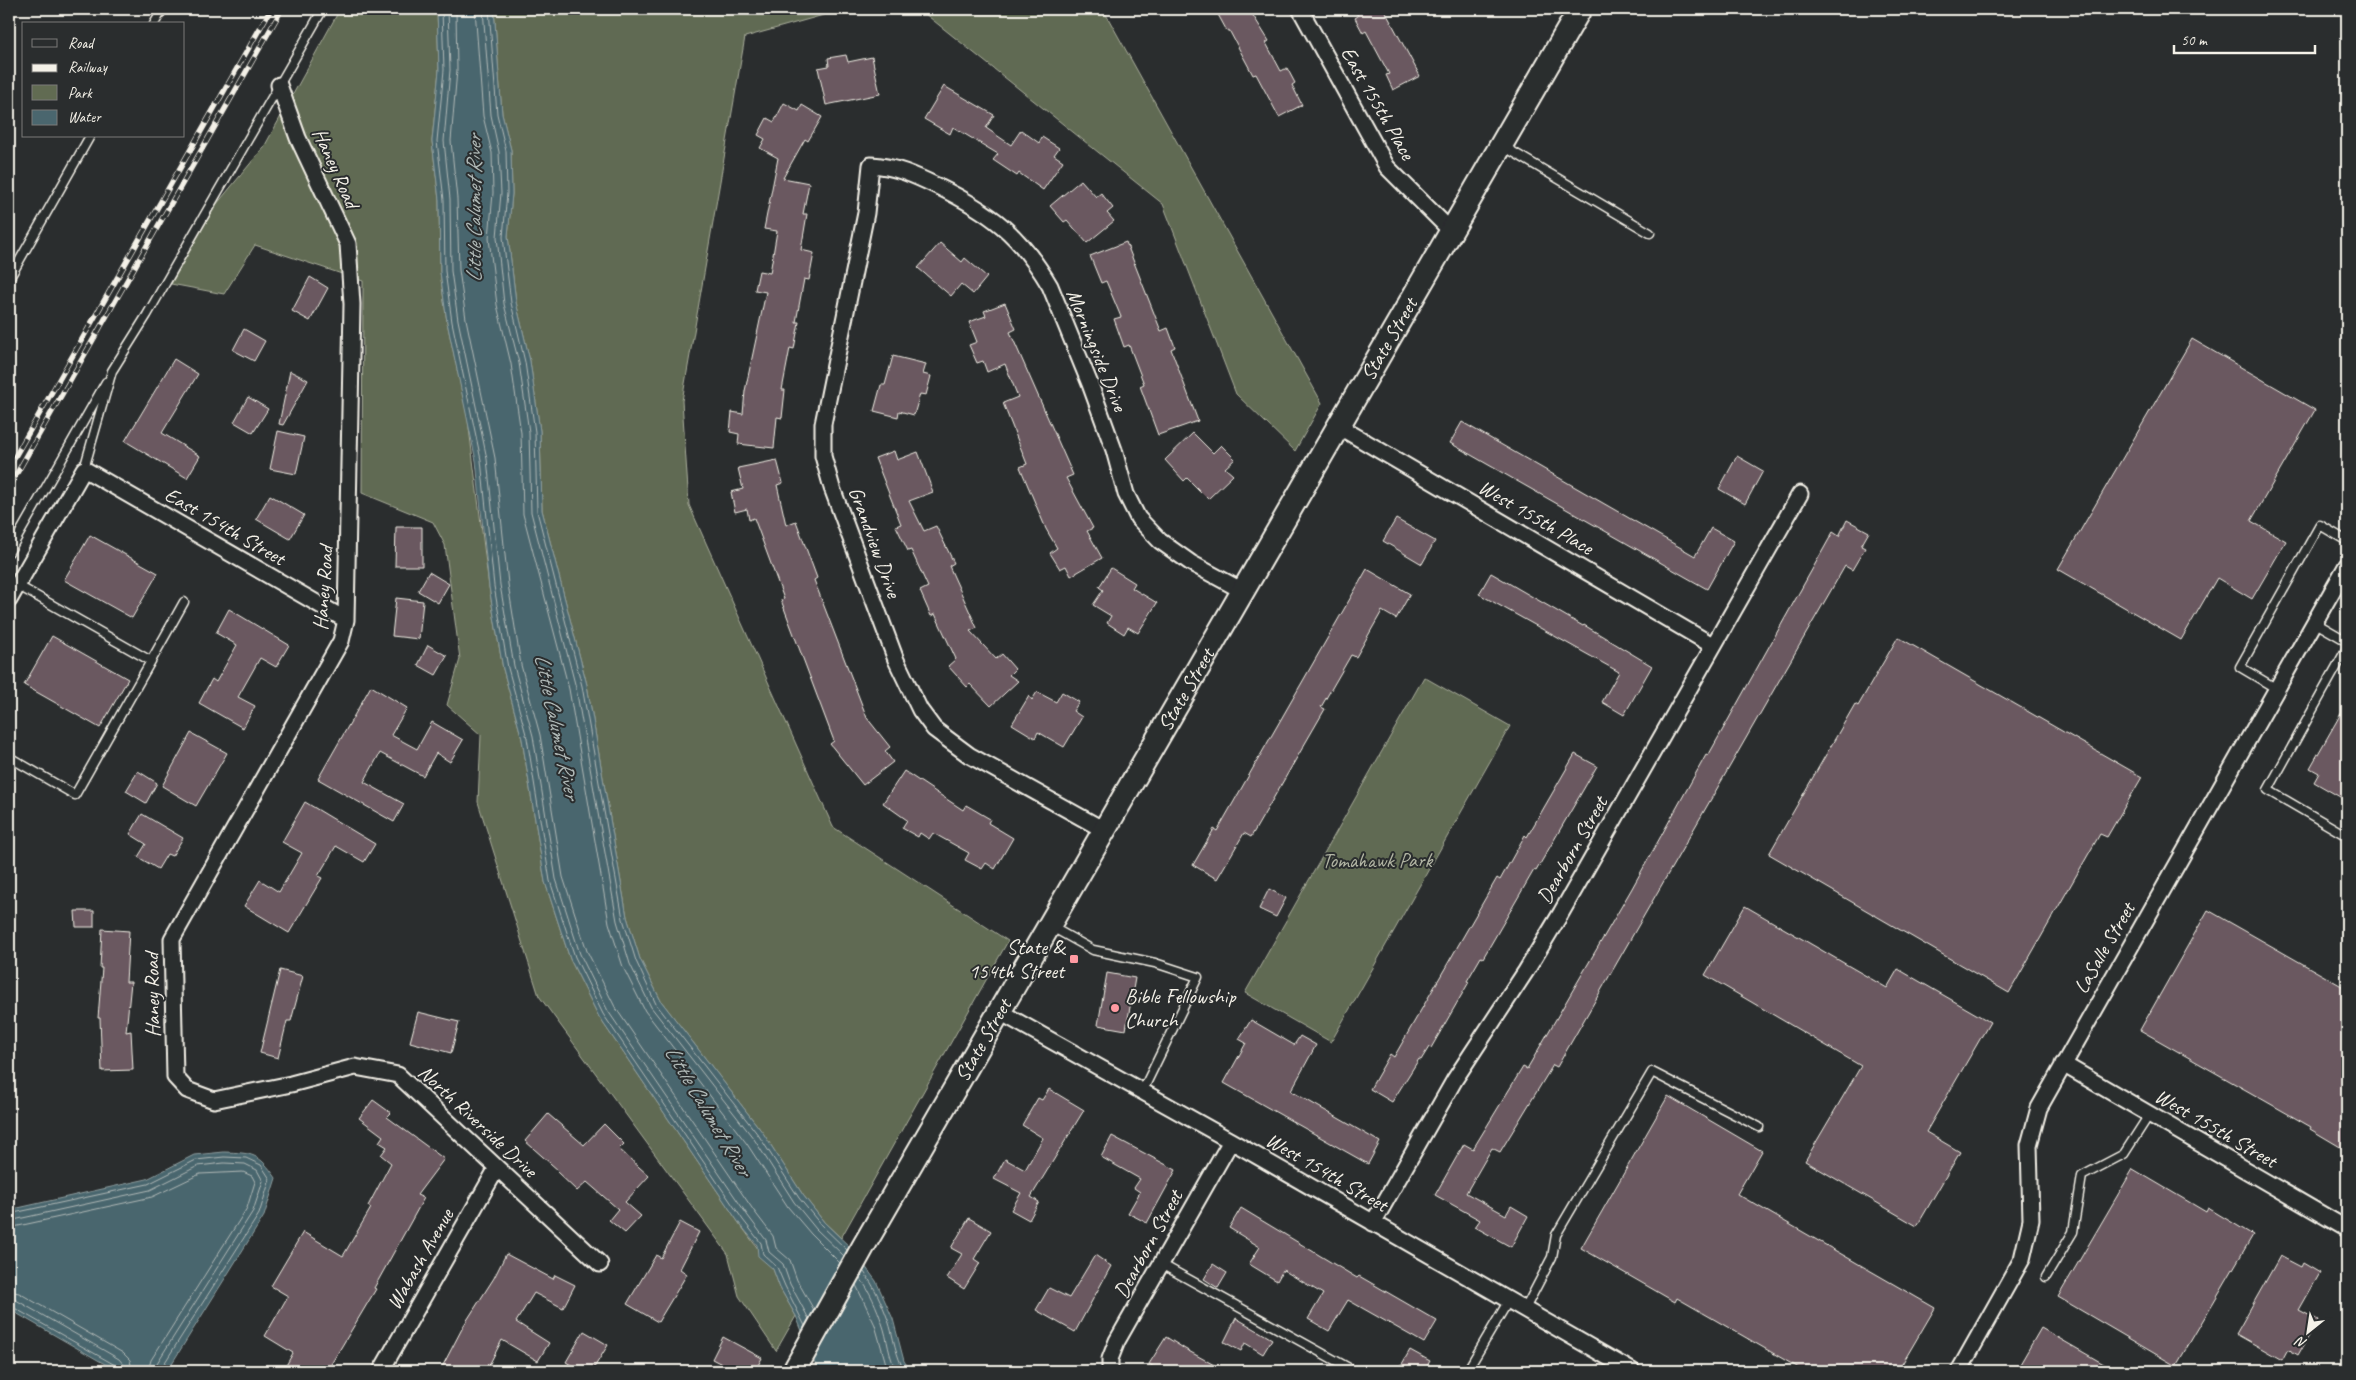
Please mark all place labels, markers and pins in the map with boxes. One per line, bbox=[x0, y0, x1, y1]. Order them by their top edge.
place label: State & 154th Street bbox=[969, 934, 1066, 984]
marker: State & 154th Street bbox=[1068, 953, 1080, 965]
place label: Bible Fellowship Church bbox=[1125, 983, 1236, 1033]
marker: Bible Fellowship Church bbox=[1109, 1002, 1121, 1014]

